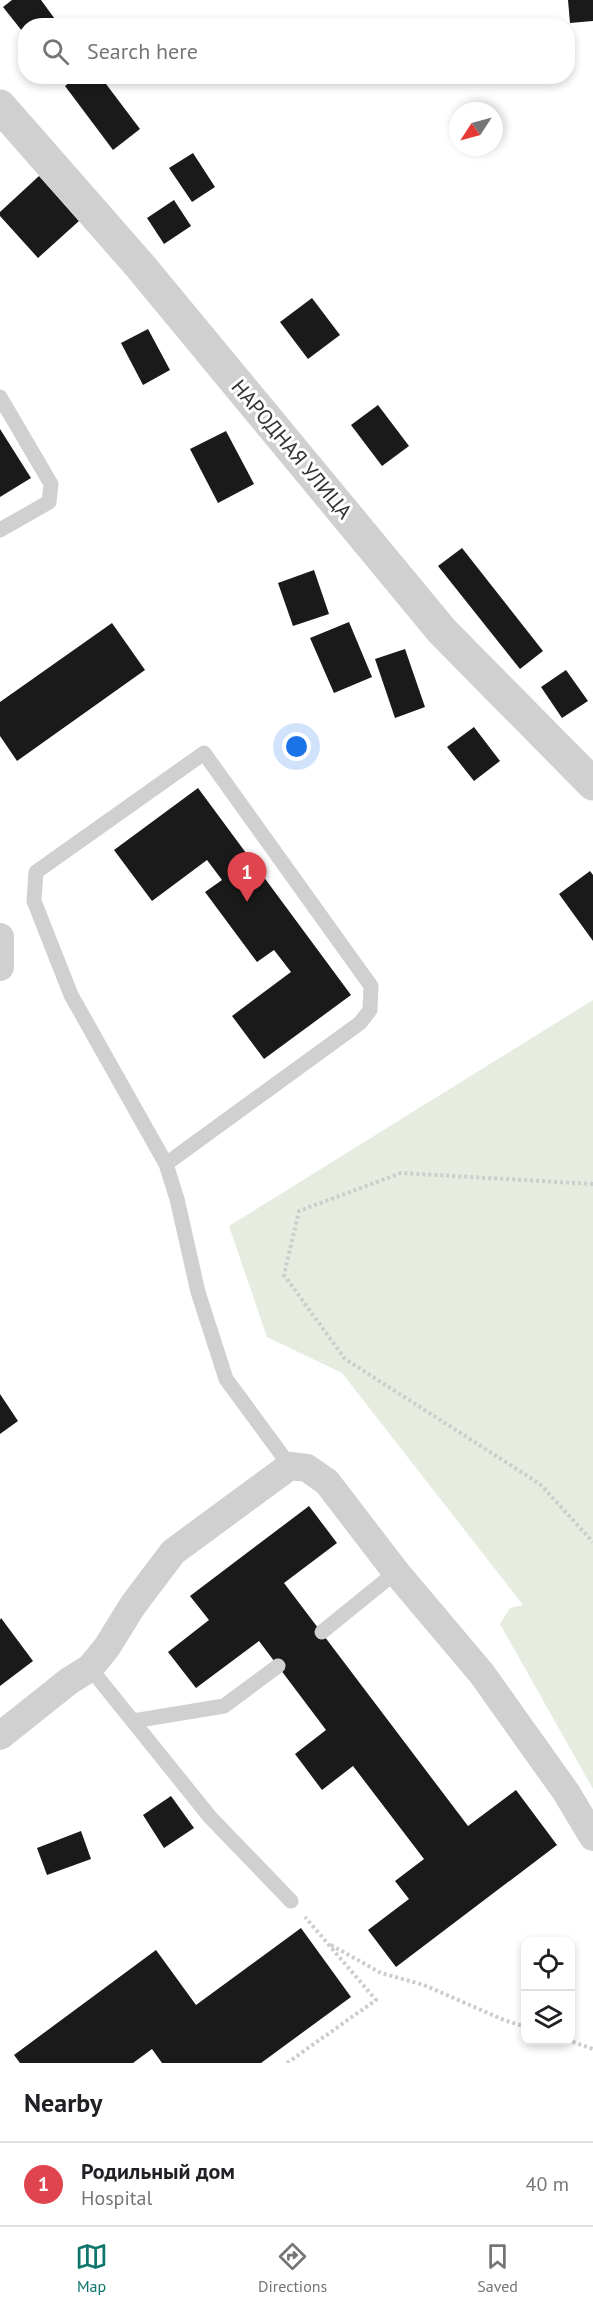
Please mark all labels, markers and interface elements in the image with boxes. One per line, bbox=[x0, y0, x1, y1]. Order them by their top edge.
search box bbox=[18, 18, 575, 84]
icon: search bbox=[39, 35, 72, 68]
text: Search here bbox=[87, 37, 198, 65]
north arrow bbox=[449, 102, 503, 156]
street label: НАРОДНАЯ УЛИЦА bbox=[226, 374, 359, 525]
your location bbox=[282, 732, 311, 761]
pin: 1 bbox=[228, 852, 266, 902]
map controls bbox=[521, 1937, 575, 2045]
button: locate bbox=[521, 1937, 575, 1991]
button: layers bbox=[521, 1991, 575, 2045]
text: Nearby bbox=[24, 2086, 102, 2119]
text: Родильный дом bbox=[81, 2157, 235, 2185]
text: 1 bbox=[38, 2171, 49, 2197]
text: 40 m bbox=[526, 2171, 569, 2197]
text: Hospital bbox=[81, 2185, 152, 2211]
tab: Map bbox=[75, 2240, 108, 2296]
tab: Directions bbox=[258, 2240, 327, 2296]
tab: Saved bbox=[477, 2240, 518, 2296]

